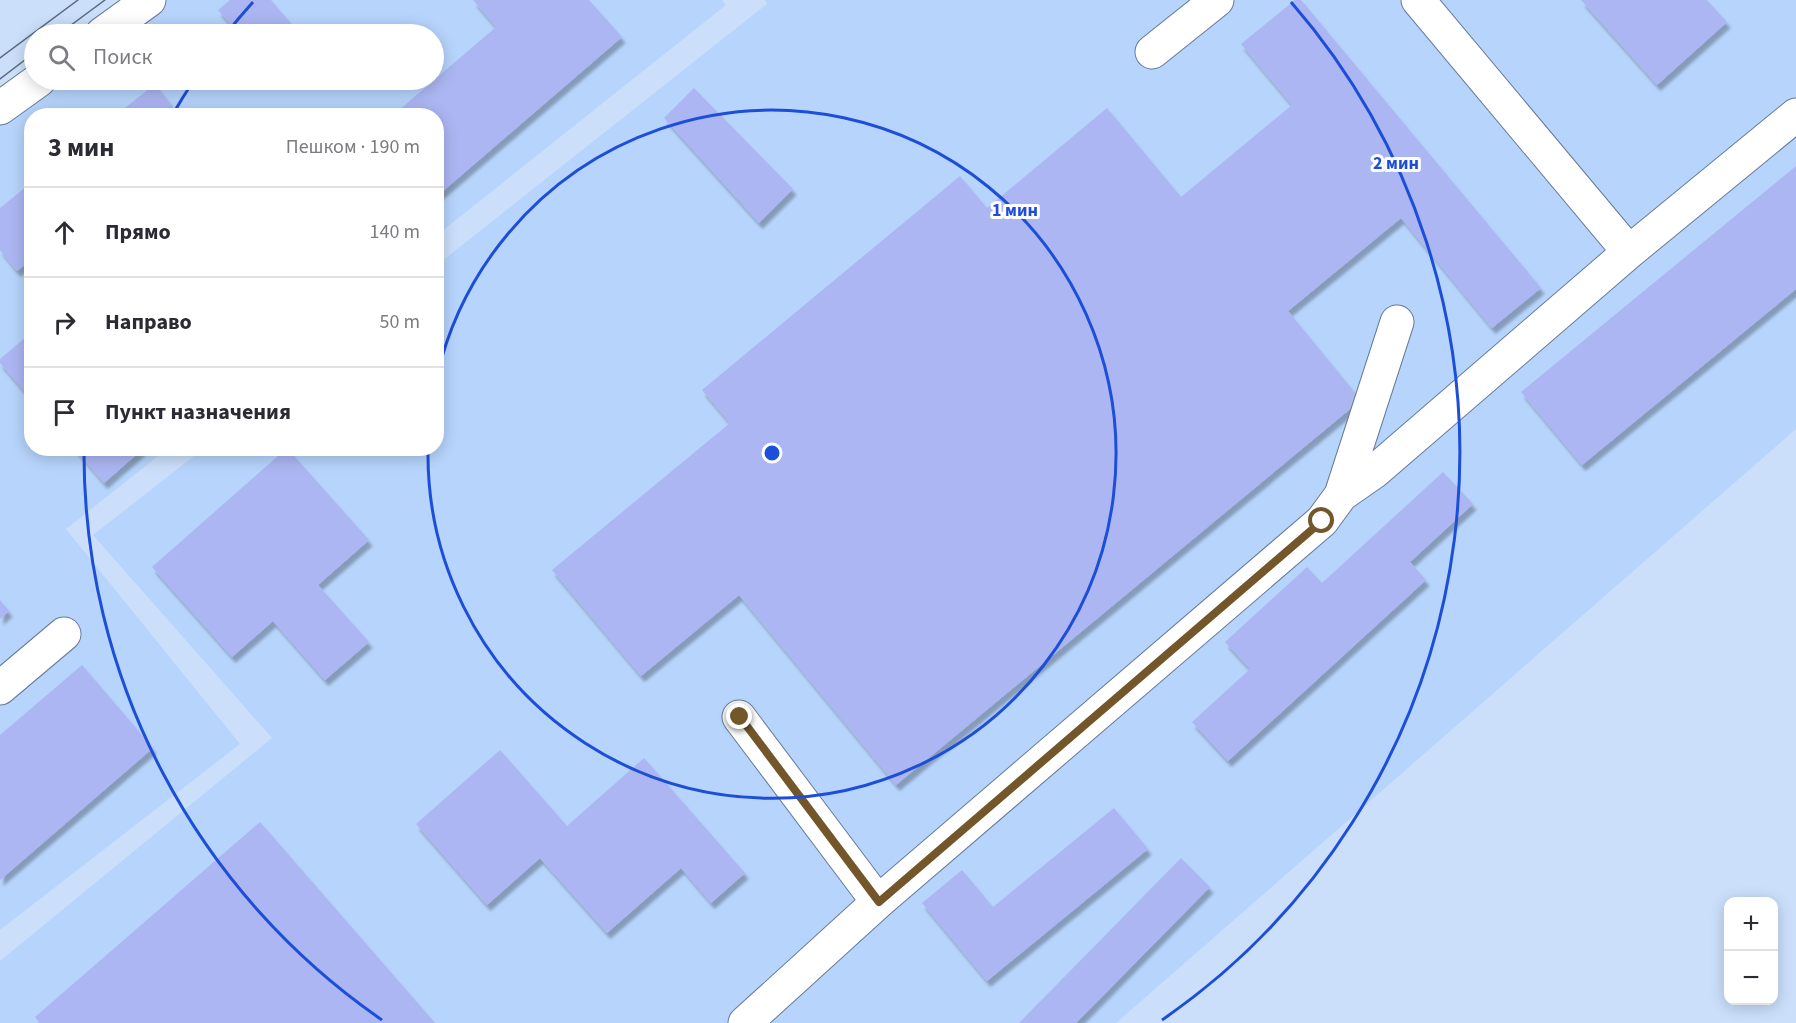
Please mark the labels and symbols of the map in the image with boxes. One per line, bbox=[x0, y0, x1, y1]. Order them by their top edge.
text: 2 мин bbox=[1373, 151, 1419, 176]
text: 1 мин bbox=[992, 198, 1038, 223]
centre of rings bbox=[762, 443, 782, 463]
route start bbox=[1308, 507, 1334, 533]
route end bbox=[726, 703, 752, 729]

